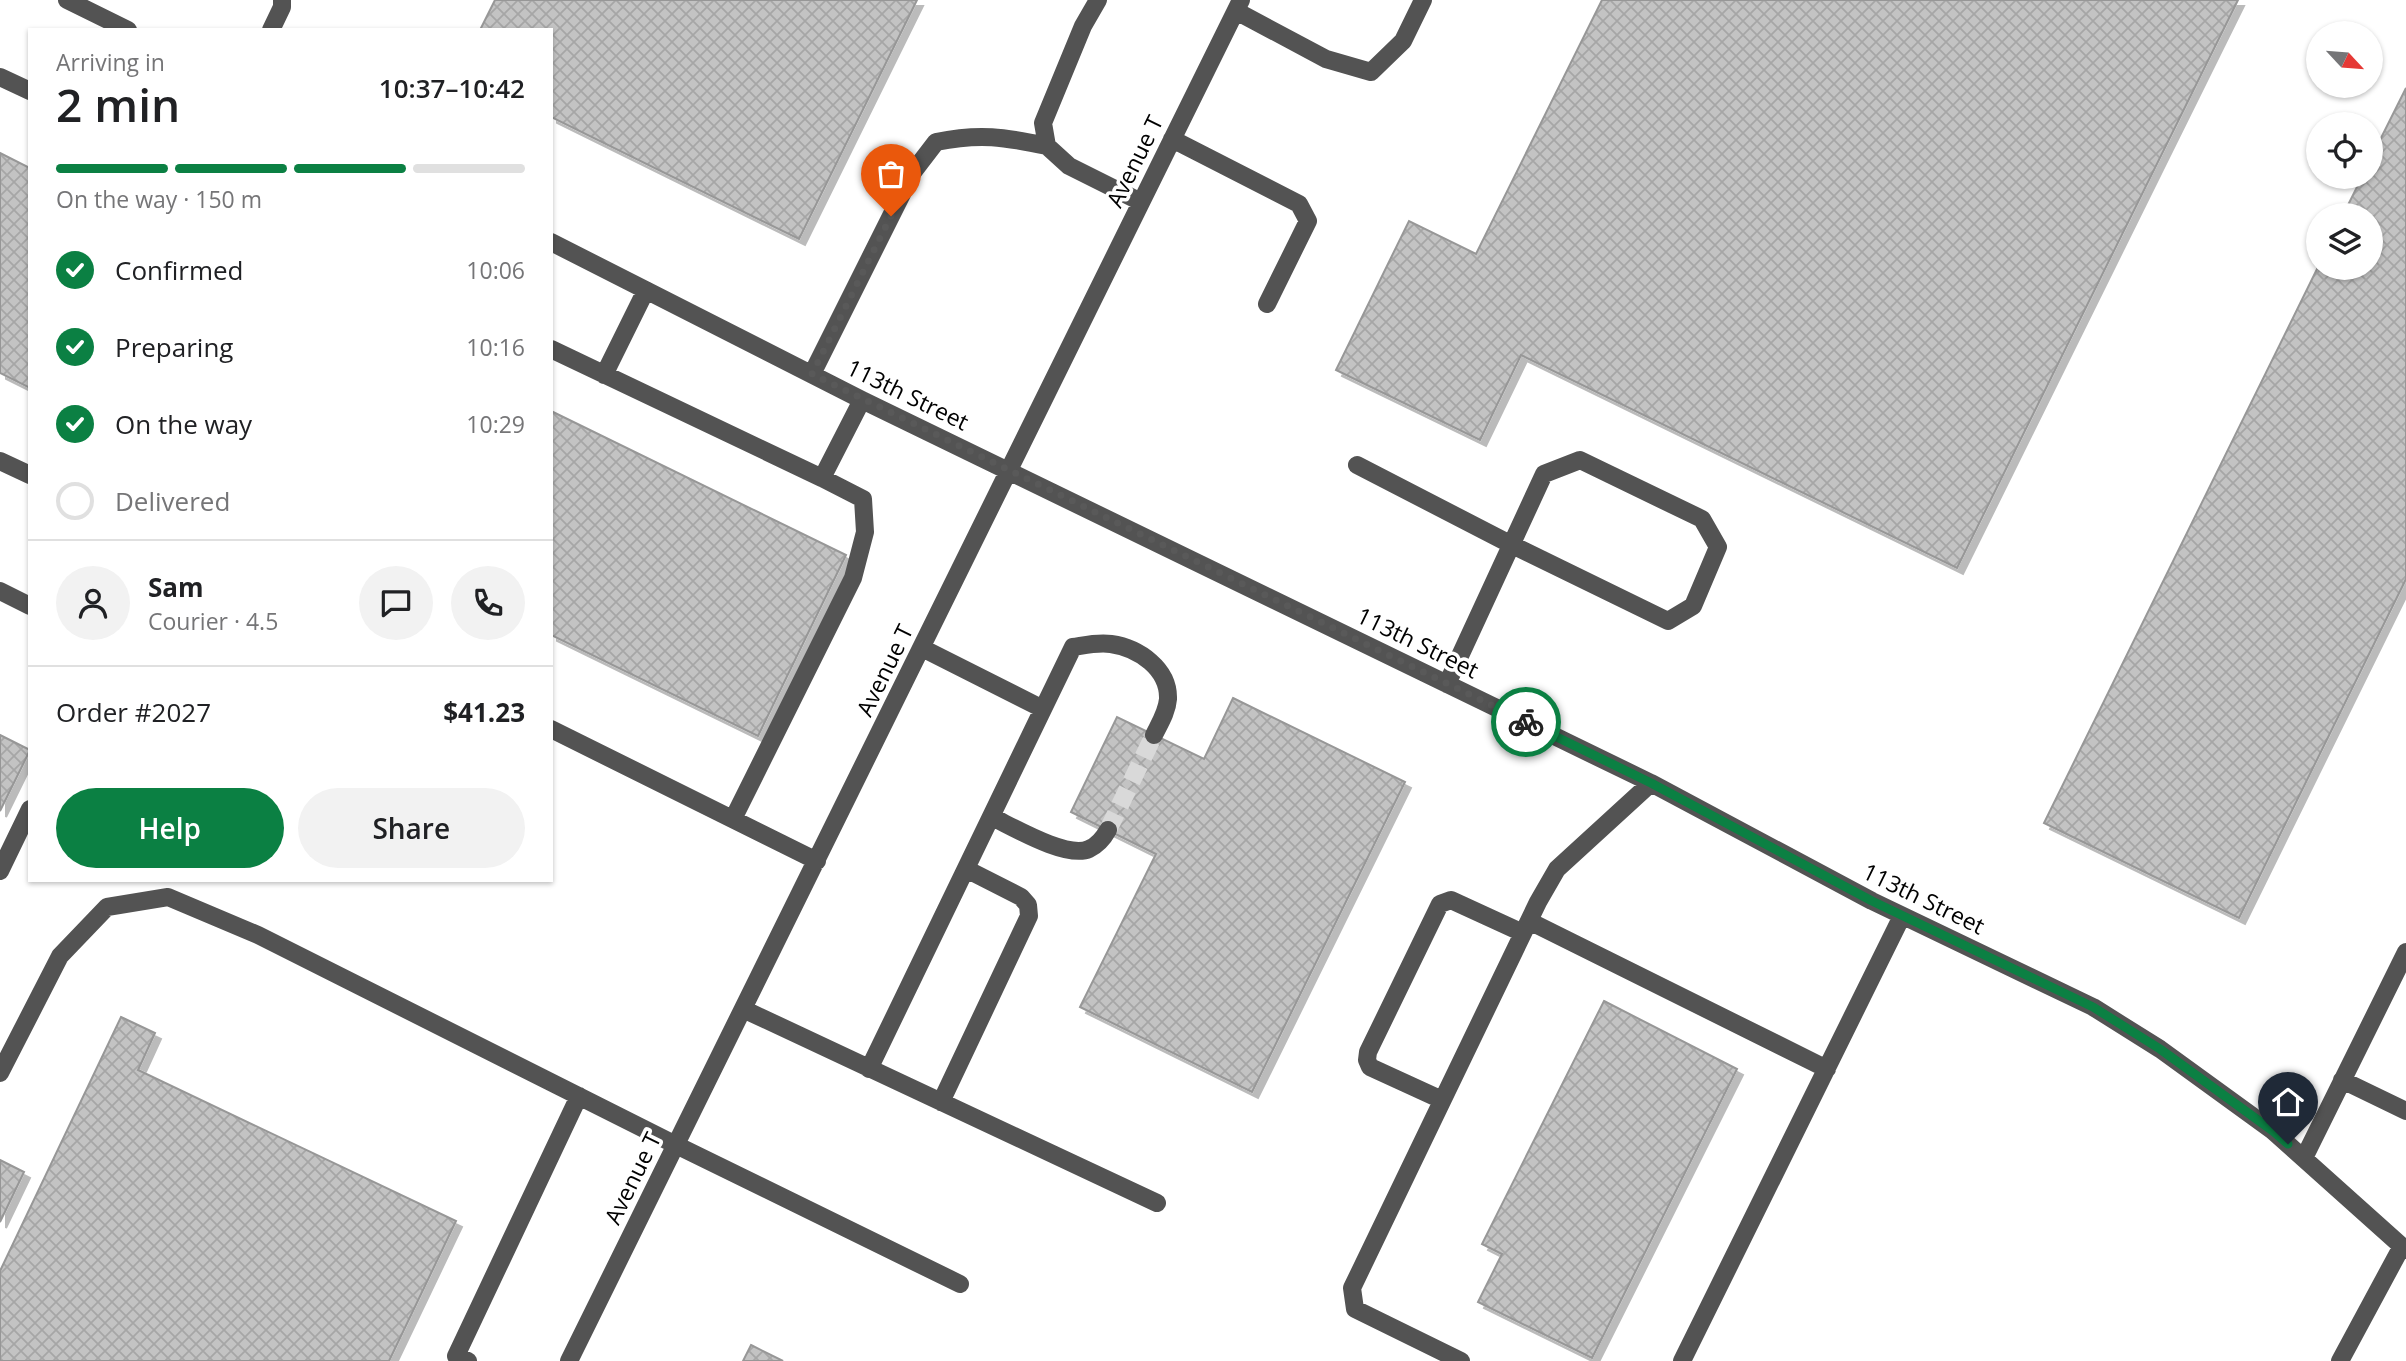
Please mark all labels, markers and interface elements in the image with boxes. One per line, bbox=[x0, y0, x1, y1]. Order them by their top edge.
north arrow bbox=[2306, 21, 2384, 98]
map controls bbox=[2306, 21, 2383, 280]
text: Arriving in bbox=[56, 46, 165, 78]
text: 10:37–10:42 bbox=[379, 70, 525, 106]
text: 2 min bbox=[56, 73, 180, 135]
street label: Avenue T bbox=[1098, 109, 1170, 212]
button: locate bbox=[2306, 112, 2383, 189]
pin bbox=[861, 144, 921, 216]
icon: bag bbox=[872, 155, 910, 193]
text: On the way · 150 m bbox=[56, 183, 262, 215]
button: layers bbox=[2306, 203, 2383, 280]
icon: check bbox=[56, 251, 94, 289]
text: Confirmed bbox=[115, 252, 243, 288]
text: 10:06 bbox=[466, 254, 525, 286]
icon: check bbox=[56, 328, 94, 366]
text: Preparing bbox=[115, 329, 233, 365]
text: 10:16 bbox=[466, 331, 525, 363]
street label: 113th Street bbox=[842, 351, 974, 437]
icon: check bbox=[56, 405, 94, 443]
text: On the way bbox=[115, 406, 252, 442]
text: 10:29 bbox=[466, 408, 525, 440]
text: Delivered bbox=[115, 483, 230, 519]
button: person bbox=[56, 566, 130, 640]
button: chat bbox=[359, 566, 433, 640]
button: phone bbox=[451, 566, 525, 640]
text: Sam bbox=[148, 569, 204, 605]
street label: 113th Street bbox=[1352, 599, 1484, 685]
text: Courier · 4.5 bbox=[148, 605, 278, 637]
street label: Avenue T bbox=[848, 618, 920, 721]
courier bbox=[1491, 687, 1561, 757]
text: Order #2027 bbox=[56, 694, 211, 730]
text: $41.23 bbox=[443, 694, 525, 730]
icon: bike bbox=[1507, 703, 1545, 741]
button: Help bbox=[56, 788, 284, 868]
button: Share bbox=[298, 788, 525, 868]
street label: 113th Street bbox=[1858, 855, 1990, 941]
pin bbox=[2258, 1072, 2318, 1144]
icon: home bbox=[2269, 1083, 2307, 1121]
street label: Avenue T bbox=[596, 1126, 668, 1229]

